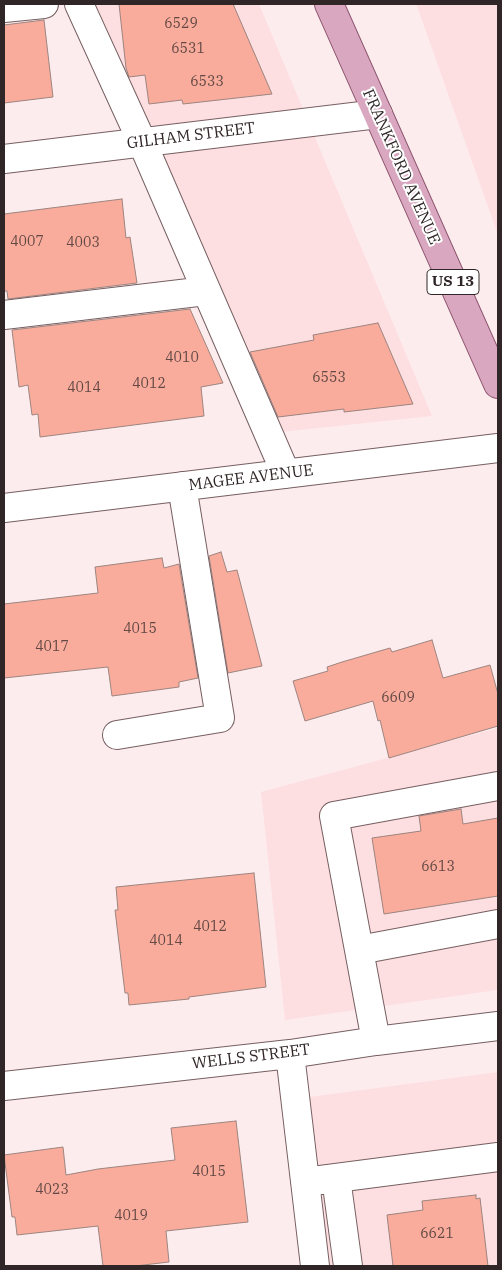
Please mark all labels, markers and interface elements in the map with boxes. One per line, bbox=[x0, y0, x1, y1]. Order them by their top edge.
house number: 6529 bbox=[164, 16, 198, 32]
house number: 6531 bbox=[171, 41, 205, 57]
house number: 6533 bbox=[190, 74, 224, 90]
street label: FRANKFORD AVENUE bbox=[358, 86, 444, 248]
street label: GILHAM STREET bbox=[126, 119, 256, 153]
house number: 4007 bbox=[10, 234, 44, 250]
house number: 4003 bbox=[66, 235, 100, 251]
road number: US 13 bbox=[427, 270, 479, 294]
house number: 4010 bbox=[165, 350, 199, 366]
house number: 6553 bbox=[312, 370, 346, 386]
house number: 4012 bbox=[132, 376, 166, 392]
house number: 4014 bbox=[67, 380, 101, 396]
street label: MAGEE AVENUE bbox=[187, 461, 315, 495]
house number: 4015 bbox=[123, 621, 157, 637]
house number: 4017 bbox=[35, 639, 69, 655]
house number: 6609 bbox=[381, 690, 415, 706]
house number: 6613 bbox=[421, 859, 455, 875]
house number: 4012 bbox=[193, 919, 227, 935]
house number: 4014 bbox=[149, 933, 183, 949]
street label: WELLS STREET bbox=[191, 1040, 311, 1074]
house number: 4015 bbox=[192, 1164, 226, 1180]
house number: 4023 bbox=[35, 1182, 69, 1198]
house number: 4019 bbox=[114, 1208, 148, 1224]
house number: 6621 bbox=[420, 1226, 454, 1242]

